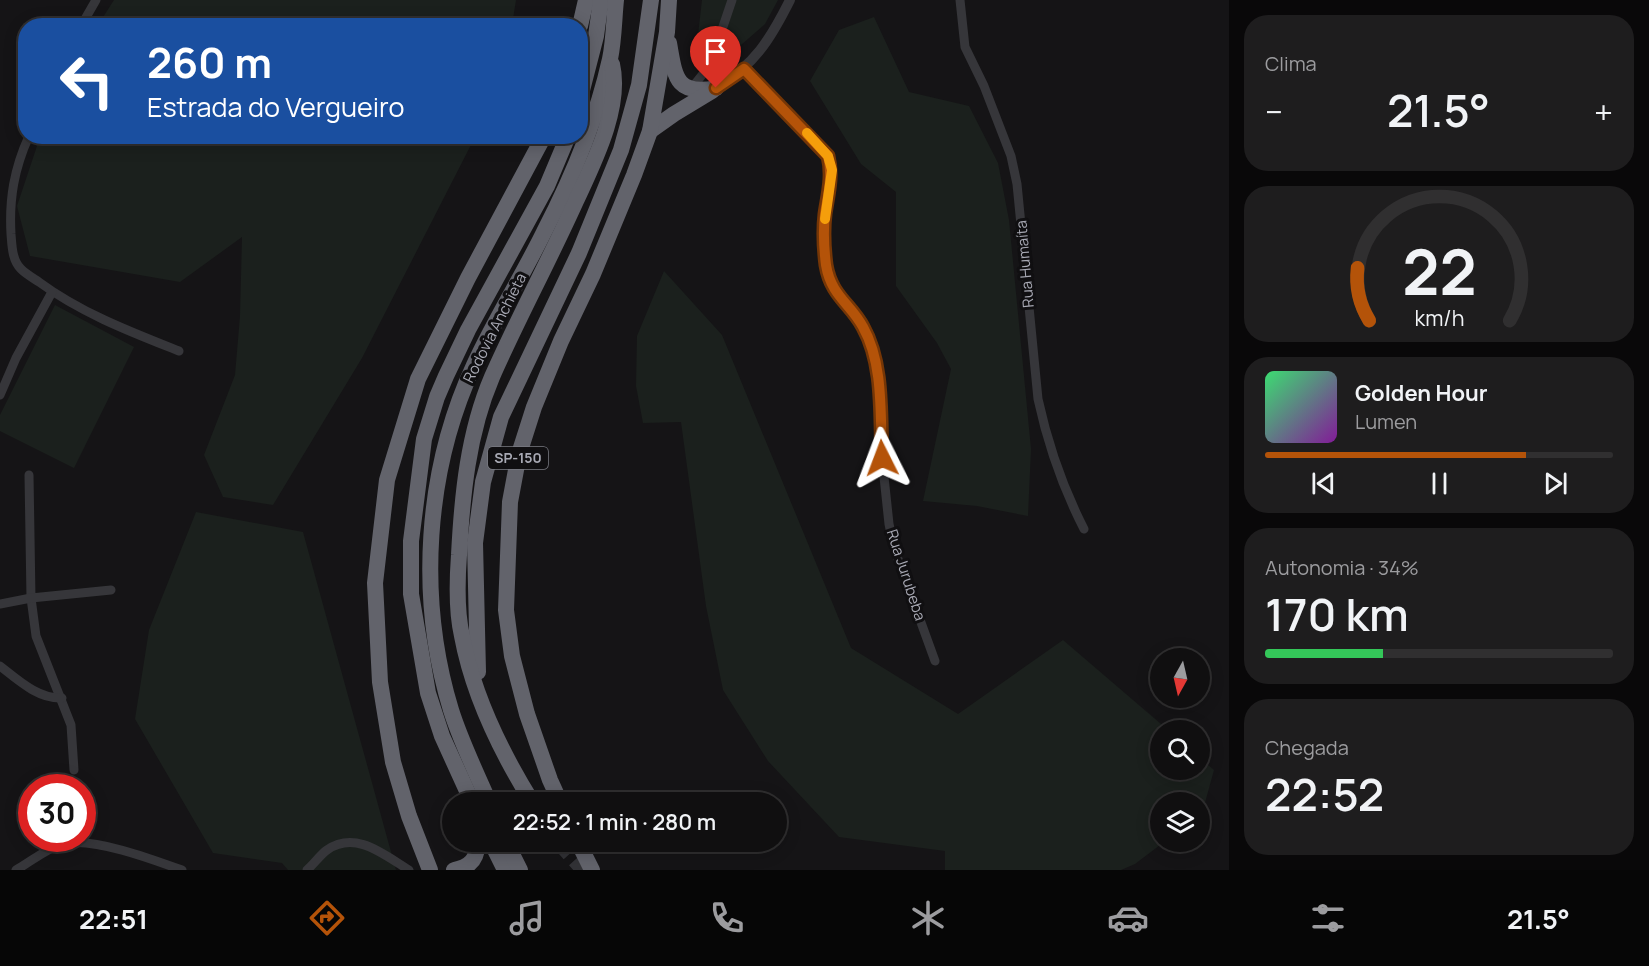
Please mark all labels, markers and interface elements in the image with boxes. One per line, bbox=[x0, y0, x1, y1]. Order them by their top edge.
pin bbox=[690, 26, 741, 88]
text: 260 m bbox=[147, 33, 272, 91]
icon: arrive bbox=[699, 35, 732, 68]
icon: left bbox=[48, 42, 126, 120]
text: Clima bbox=[1265, 50, 1317, 77]
text: 21.5° bbox=[1387, 79, 1490, 141]
text: Estrada do Vergueiro bbox=[147, 88, 405, 125]
text: − bbox=[1265, 89, 1283, 134]
text: + bbox=[1594, 89, 1613, 134]
street label: Rua Humaíta bbox=[1010, 219, 1039, 309]
text: 22 bbox=[1402, 228, 1476, 314]
street label: Rodovia Anchieta bbox=[458, 269, 531, 386]
text: km/h bbox=[1414, 303, 1464, 332]
text: Golden Hour bbox=[1355, 378, 1488, 408]
text: Lumen bbox=[1355, 408, 1417, 435]
position arrow bbox=[850, 426, 914, 490]
road number: SP-150 bbox=[488, 447, 548, 469]
icon: previous bbox=[1307, 467, 1340, 500]
icon: pause bbox=[1423, 467, 1456, 500]
icon: next bbox=[1539, 467, 1572, 500]
street label: Rua Jurubeba bbox=[882, 527, 931, 623]
text: Autonomia · 34% bbox=[1265, 554, 1419, 581]
text: 170 km bbox=[1265, 583, 1409, 645]
north arrow bbox=[1150, 648, 1210, 708]
map controls bbox=[1150, 648, 1210, 852]
button: search bbox=[1150, 720, 1210, 780]
text: Chegada bbox=[1265, 734, 1349, 761]
text: 22:52 bbox=[1265, 763, 1384, 825]
speed limit sign: 30 bbox=[18, 774, 96, 852]
button: layers bbox=[1150, 792, 1210, 852]
text: 22:52 · 1 min · 280 m bbox=[513, 807, 716, 837]
icon: directions bbox=[306, 897, 348, 939]
icon: music bbox=[506, 897, 548, 939]
icon: phone bbox=[706, 897, 748, 939]
icon: climate bbox=[907, 897, 949, 939]
icon: car bbox=[1107, 897, 1149, 939]
icon: filters bbox=[1307, 897, 1349, 939]
text: 22:51 bbox=[79, 900, 148, 937]
text: 21.5° bbox=[1507, 900, 1570, 937]

